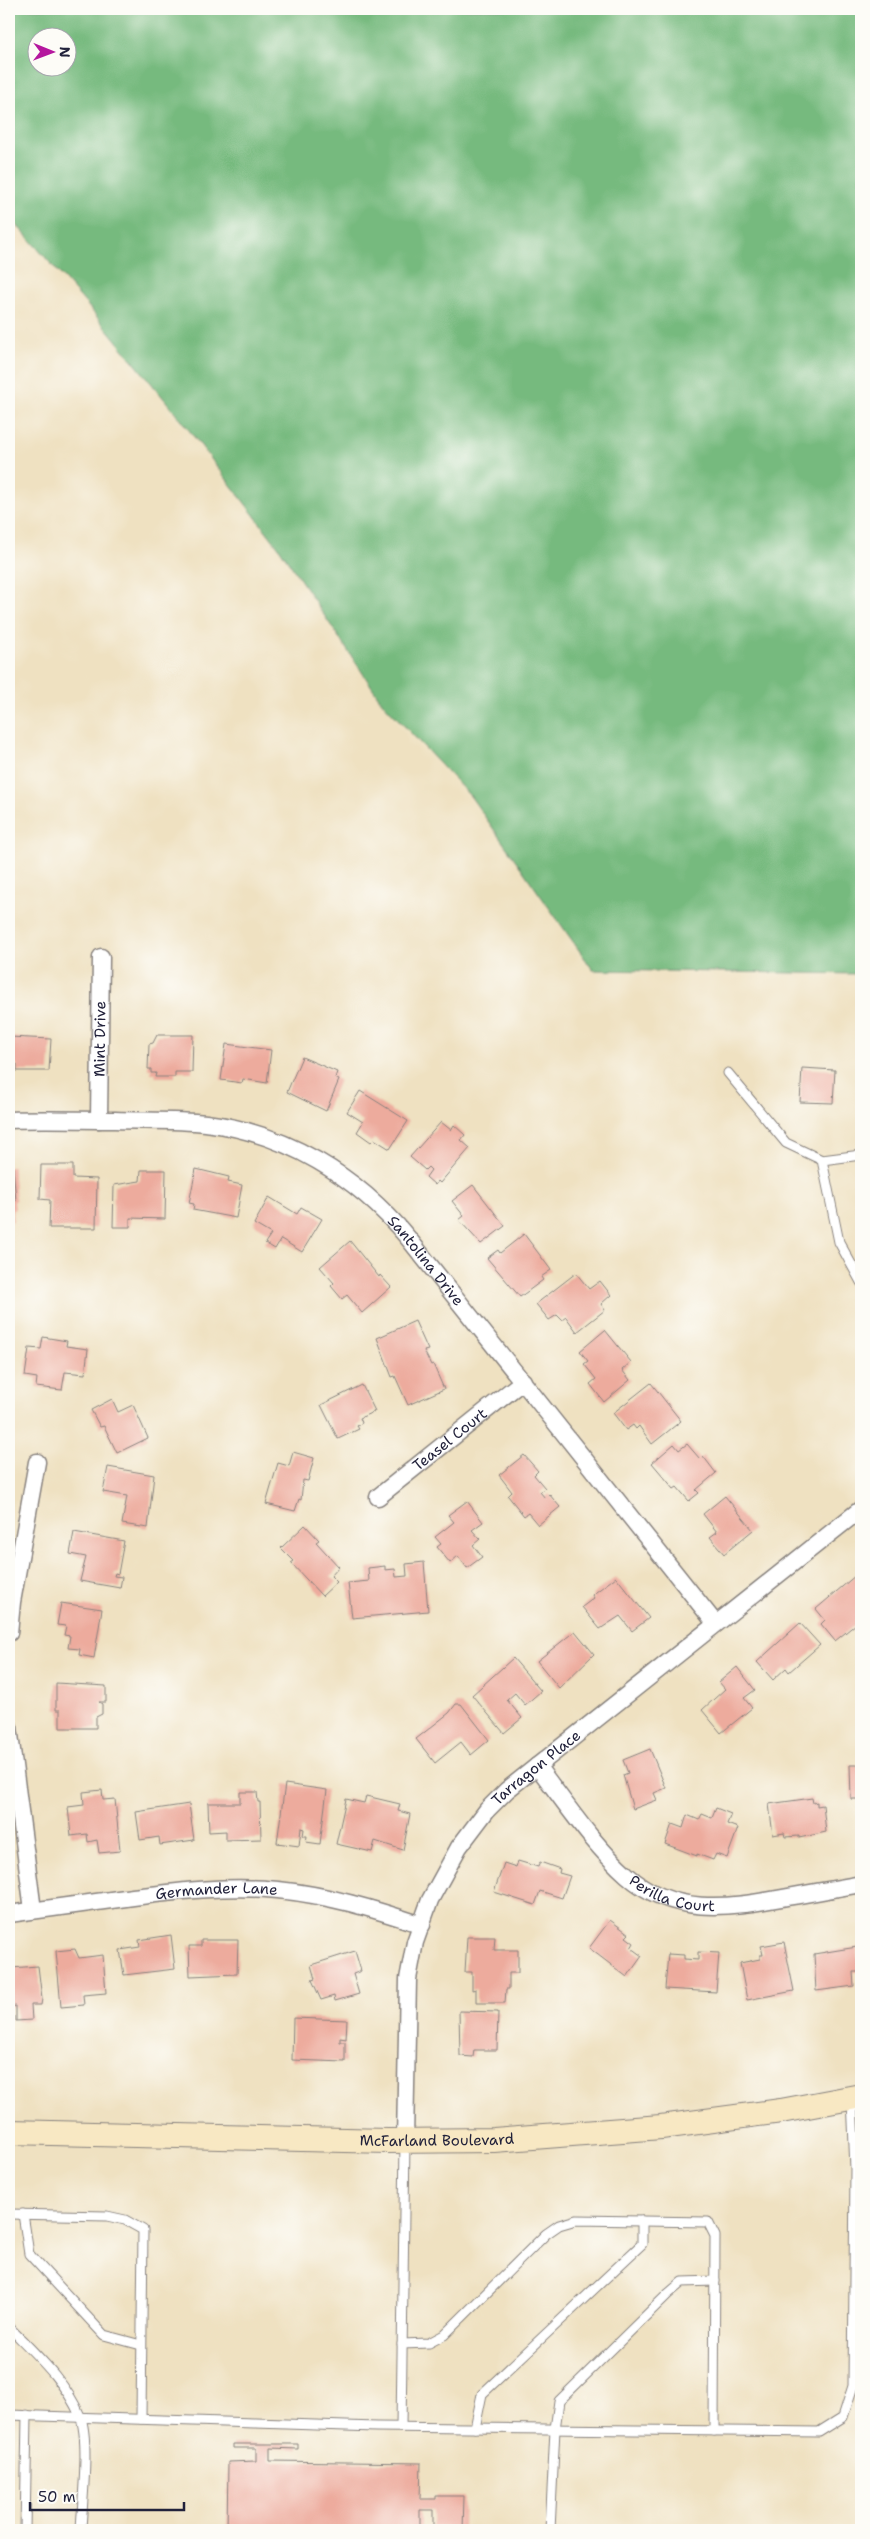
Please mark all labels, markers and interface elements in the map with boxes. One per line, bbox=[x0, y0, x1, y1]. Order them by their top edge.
north arrow bbox=[28, 28, 78, 78]
text: N bbox=[56, 47, 74, 58]
street label: Mint Drive bbox=[90, 1001, 110, 1077]
street label: Santolina Drive bbox=[383, 1211, 468, 1310]
street label: Teasel Court bbox=[408, 1404, 491, 1475]
street label: Tarragon Place bbox=[487, 1725, 585, 1810]
street label: Perilla Court bbox=[625, 1871, 715, 1916]
street label: Germander Lane bbox=[154, 1878, 278, 1904]
street label: McFarland Boulevard bbox=[359, 2128, 515, 2151]
scale bar bbox=[30, 2479, 184, 2511]
text: 50 m bbox=[38, 2487, 76, 2507]

